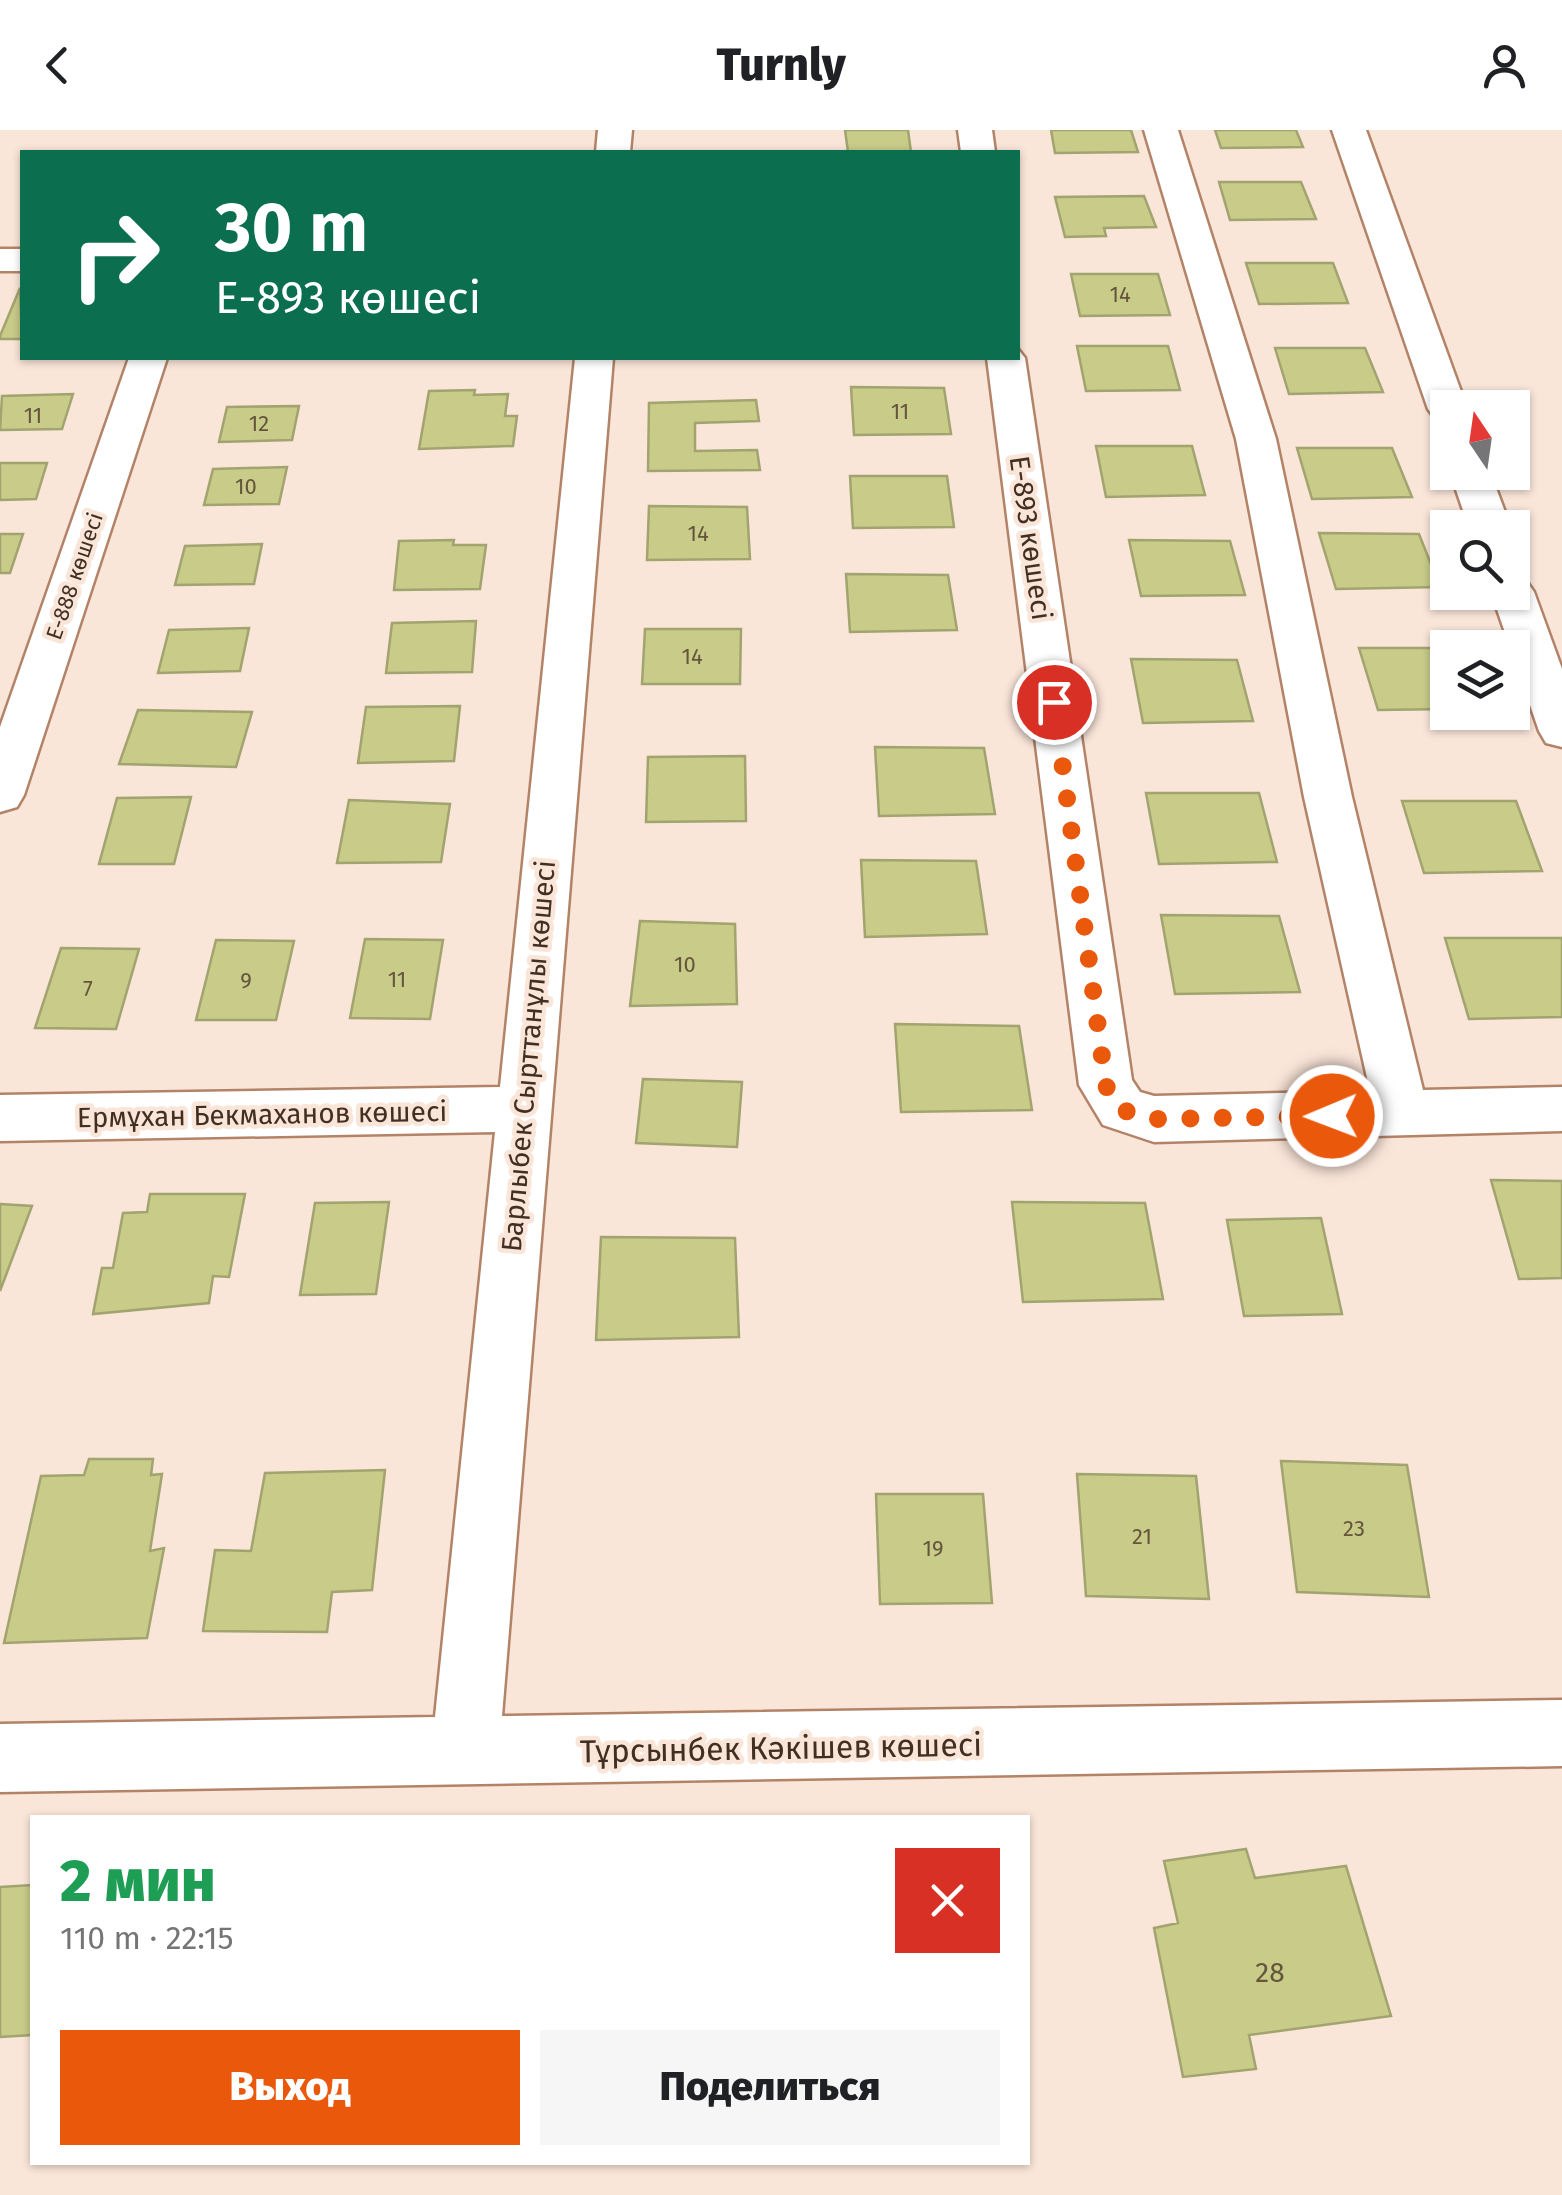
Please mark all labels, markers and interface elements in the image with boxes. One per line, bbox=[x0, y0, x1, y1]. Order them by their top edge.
icon: back bbox=[30, 38, 85, 93]
text: Turnly bbox=[716, 38, 846, 92]
icon: person bbox=[1477, 38, 1532, 93]
text: 30 m bbox=[215, 186, 368, 270]
icon: right bbox=[50, 190, 180, 320]
text: Е-893 көшесі bbox=[215, 271, 481, 325]
house number: 14 bbox=[1109, 281, 1131, 308]
north arrow bbox=[1430, 390, 1530, 490]
map controls bbox=[1430, 390, 1530, 730]
house number: 11 bbox=[891, 398, 909, 425]
house number: 11 bbox=[24, 402, 42, 429]
house number: 12 bbox=[249, 410, 269, 437]
street label: Е-893 көшесі bbox=[1003, 454, 1058, 622]
house number: 10 bbox=[235, 473, 257, 500]
street label: Е-888 көшесі bbox=[40, 509, 109, 643]
button: search bbox=[1430, 510, 1530, 610]
house number: 14 bbox=[687, 520, 709, 547]
button: layers bbox=[1430, 630, 1530, 730]
house number: 14 bbox=[681, 643, 703, 670]
pin bbox=[1012, 660, 1097, 745]
icon: arrive bbox=[1027, 675, 1082, 730]
street label: Барлыбек Сырттанұлы көшесі bbox=[495, 859, 562, 1253]
house number: 10 bbox=[674, 951, 696, 978]
house number: 11 bbox=[388, 966, 406, 993]
house number: 9 bbox=[240, 967, 252, 994]
house number: 7 bbox=[83, 975, 93, 1002]
position arrow bbox=[1280, 1064, 1384, 1168]
street label: Ермұхан Бекмаханов көшесі bbox=[76, 1095, 448, 1134]
house number: 23 bbox=[1343, 1515, 1365, 1542]
house number: 21 bbox=[1132, 1523, 1152, 1550]
house number: 19 bbox=[922, 1535, 944, 1562]
street label: Тұрсынбек Кәкішев көшесі bbox=[580, 1725, 982, 1771]
text: 2 мин bbox=[60, 1845, 216, 1917]
button: close bbox=[895, 1848, 1000, 1953]
text: 110 m · 22:15 bbox=[60, 1919, 234, 1957]
house number: 28 bbox=[1255, 1956, 1285, 1989]
button: Выход bbox=[60, 2030, 520, 2145]
button: Поделиться bbox=[540, 2030, 1000, 2145]

